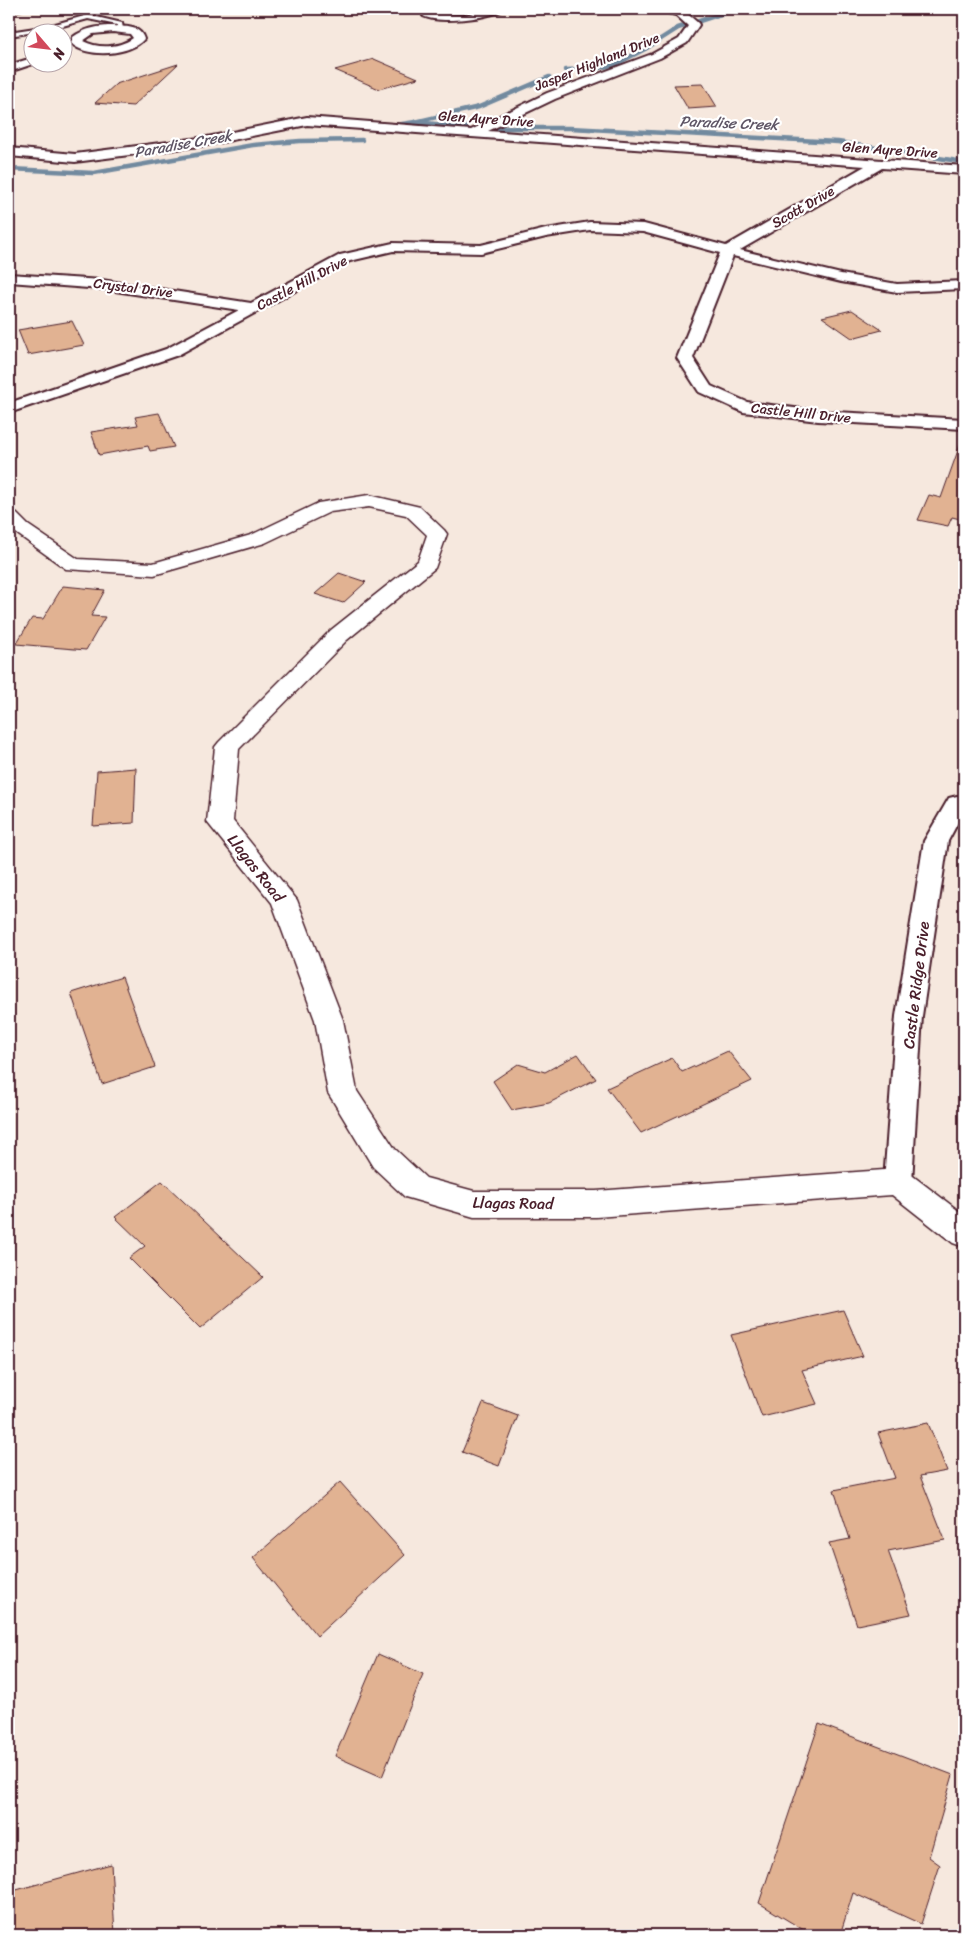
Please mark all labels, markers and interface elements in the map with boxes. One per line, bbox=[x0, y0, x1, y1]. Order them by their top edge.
north arrow bbox=[22, 22, 72, 72]
street label: Jasper Highland Drive bbox=[530, 25, 664, 99]
text: N bbox=[46, 43, 73, 64]
street label: Glen Ayre Drive bbox=[437, 103, 535, 135]
water label: Paradise Creek bbox=[679, 108, 781, 138]
water label: Paradise Creek bbox=[132, 122, 236, 165]
street label: Glen Ayre Drive bbox=[841, 134, 939, 166]
street label: Scott Drive bbox=[767, 179, 839, 235]
street label: Castle Hill Drive bbox=[252, 248, 352, 318]
street label: Crystal Drive bbox=[92, 271, 174, 305]
street label: Castle Hill Drive bbox=[750, 395, 852, 431]
street label: Llagas Road bbox=[220, 827, 293, 910]
street label: Castle Ridge Drive bbox=[894, 919, 938, 1050]
street label: Llagas Road bbox=[472, 1188, 555, 1218]

